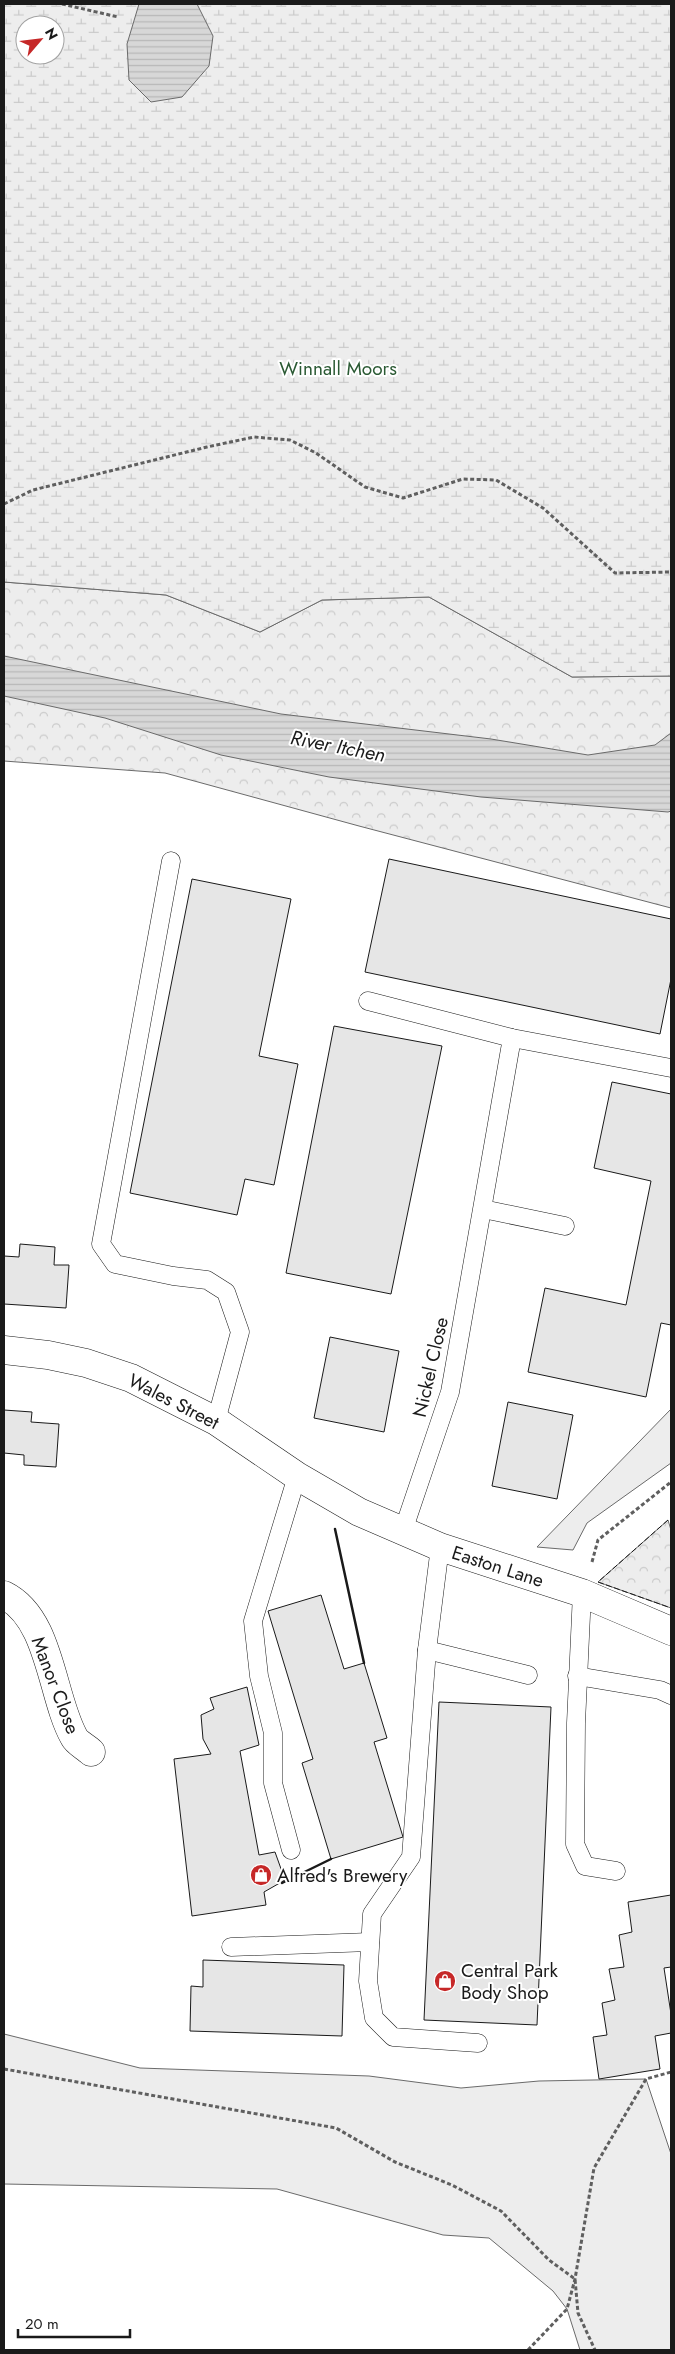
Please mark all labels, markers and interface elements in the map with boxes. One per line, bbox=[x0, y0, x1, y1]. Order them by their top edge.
north arrow bbox=[15, 15, 65, 65]
text: N bbox=[40, 24, 63, 44]
park label: Winnall Moors bbox=[279, 355, 397, 382]
water label: River Itchen bbox=[288, 723, 388, 770]
street label: Nickel Close bbox=[406, 1314, 455, 1420]
street label: Wales Street bbox=[124, 1367, 224, 1436]
street label: Easton Lane bbox=[448, 1539, 548, 1594]
street label: Manor Close bbox=[25, 1633, 87, 1738]
place label: Alfred's Brewery bbox=[277, 1862, 408, 1889]
shop icon: Alfred's Brewery bbox=[249, 1863, 273, 1887]
place label: Central Park Body Shop bbox=[461, 1957, 559, 2006]
shop icon: Central Park Body Shop bbox=[433, 1969, 457, 1993]
scale bar bbox=[18, 2306, 130, 2338]
text: 20 m bbox=[25, 2313, 59, 2335]

